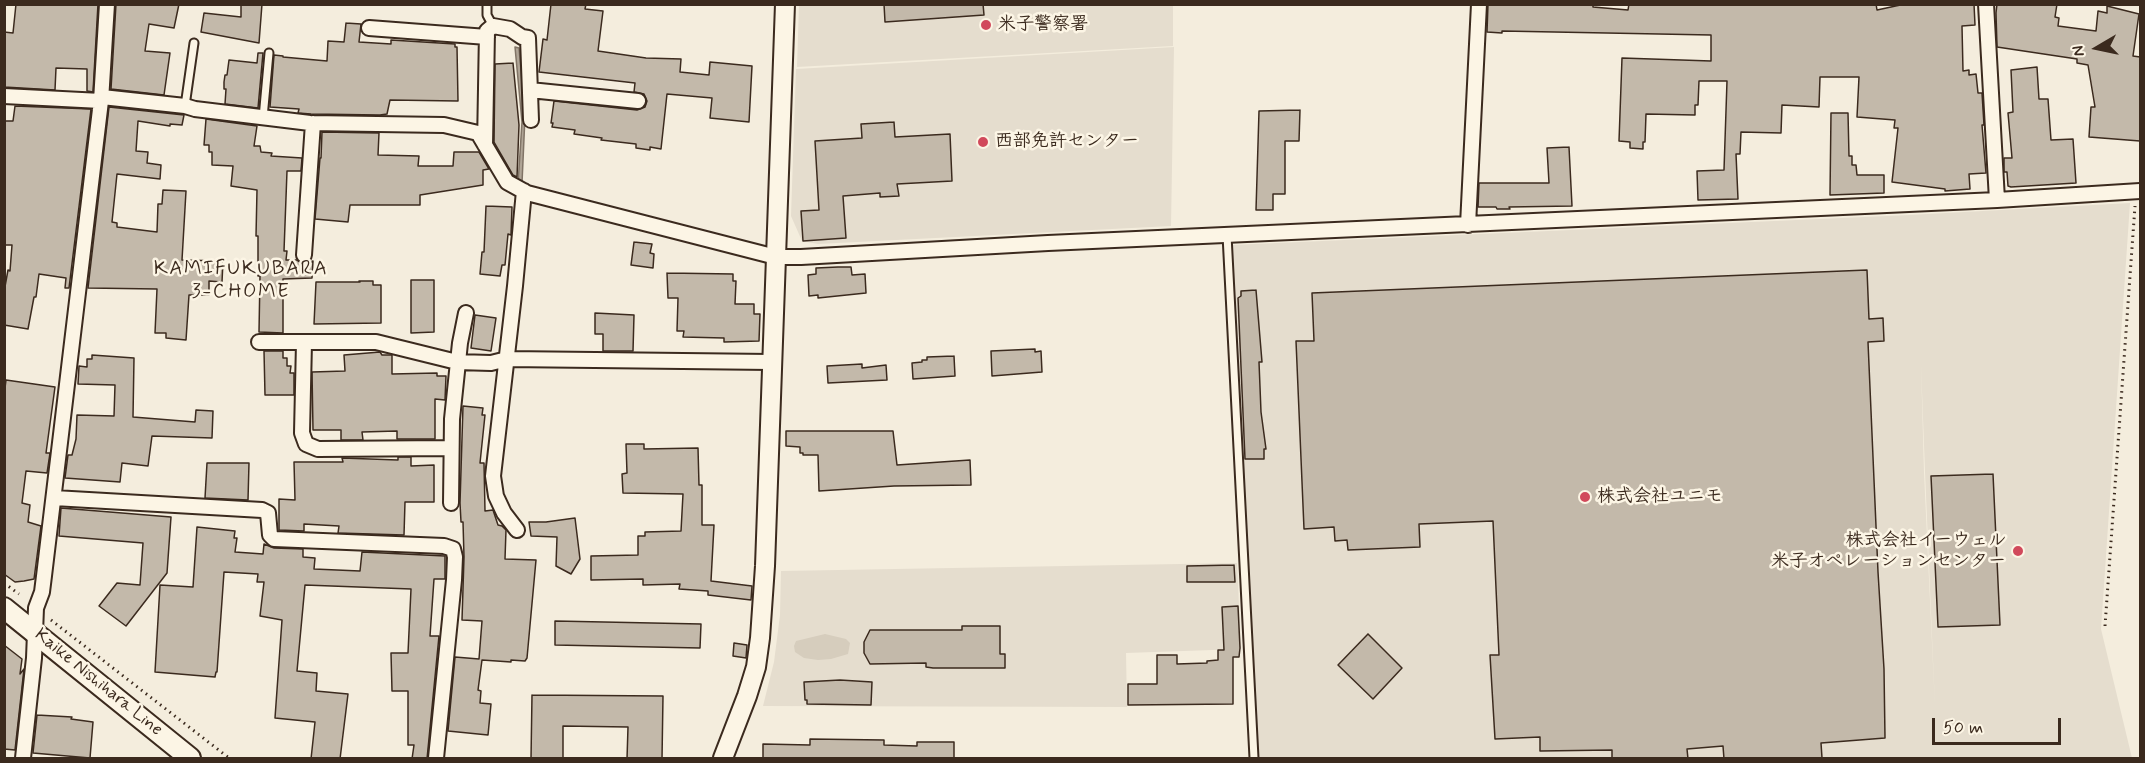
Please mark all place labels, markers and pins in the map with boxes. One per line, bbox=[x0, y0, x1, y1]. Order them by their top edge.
place label: 米子警察署 bbox=[998, 14, 1088, 36]
marker: 米子警察署 bbox=[979, 18, 993, 32]
place label: 西部免許センター bbox=[995, 131, 1139, 153]
marker: 西部免許センター bbox=[976, 135, 990, 149]
place label: 株式会社ユニモ bbox=[1597, 486, 1723, 508]
marker: 株式会社ユニモ bbox=[1578, 490, 1592, 504]
place label: 株式会社イーウェル 米子オペレーションセンター bbox=[1771, 530, 2006, 572]
marker: 株式会社イーウェル 米子オペレーションセンター bbox=[2011, 544, 2025, 558]

